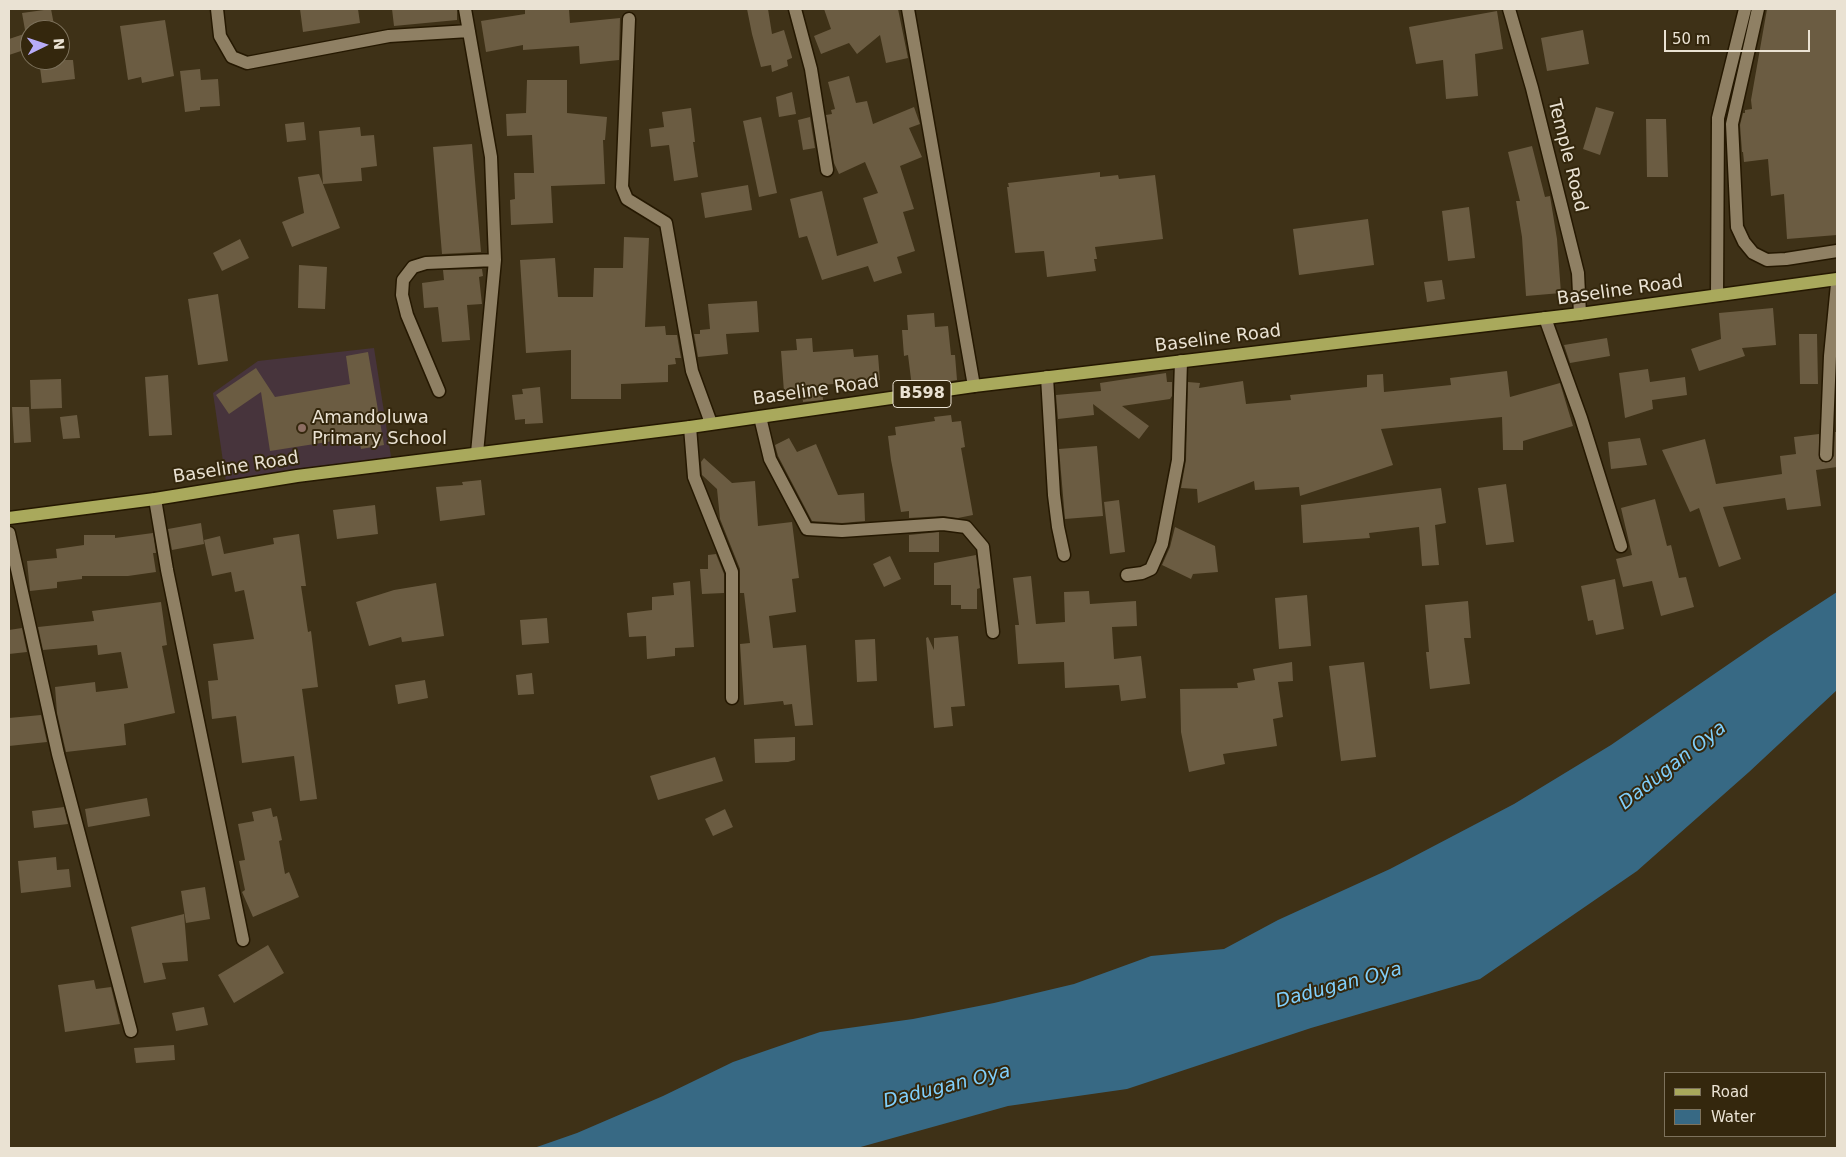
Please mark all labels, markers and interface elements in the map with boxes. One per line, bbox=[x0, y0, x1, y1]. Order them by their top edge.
north arrow bbox=[20, 20, 70, 70]
scale bar bbox=[1666, 20, 1812, 52]
text: 50 m bbox=[1672, 30, 1710, 48]
text: N bbox=[51, 38, 67, 50]
street label: Temple Road bbox=[1543, 98, 1591, 214]
street label: Baseline Road bbox=[1556, 271, 1684, 311]
street label: Baseline Road bbox=[1154, 321, 1282, 357]
street label: Baseline Road bbox=[752, 371, 880, 411]
road number: B598 bbox=[893, 380, 951, 408]
place label: Amandoluwa Primary School bbox=[312, 407, 447, 449]
marker: Amandoluwa Primary School bbox=[296, 422, 308, 434]
street label: Baseline Road bbox=[171, 447, 301, 489]
water label: Dadugan Oya bbox=[1615, 717, 1731, 815]
water label: Dadugan Oya bbox=[1273, 958, 1405, 1014]
water label: Dadugan Oya bbox=[881, 1060, 1013, 1114]
legend bbox=[1664, 1072, 1826, 1137]
text: Road bbox=[1711, 1083, 1749, 1101]
text: Water bbox=[1711, 1108, 1755, 1126]

